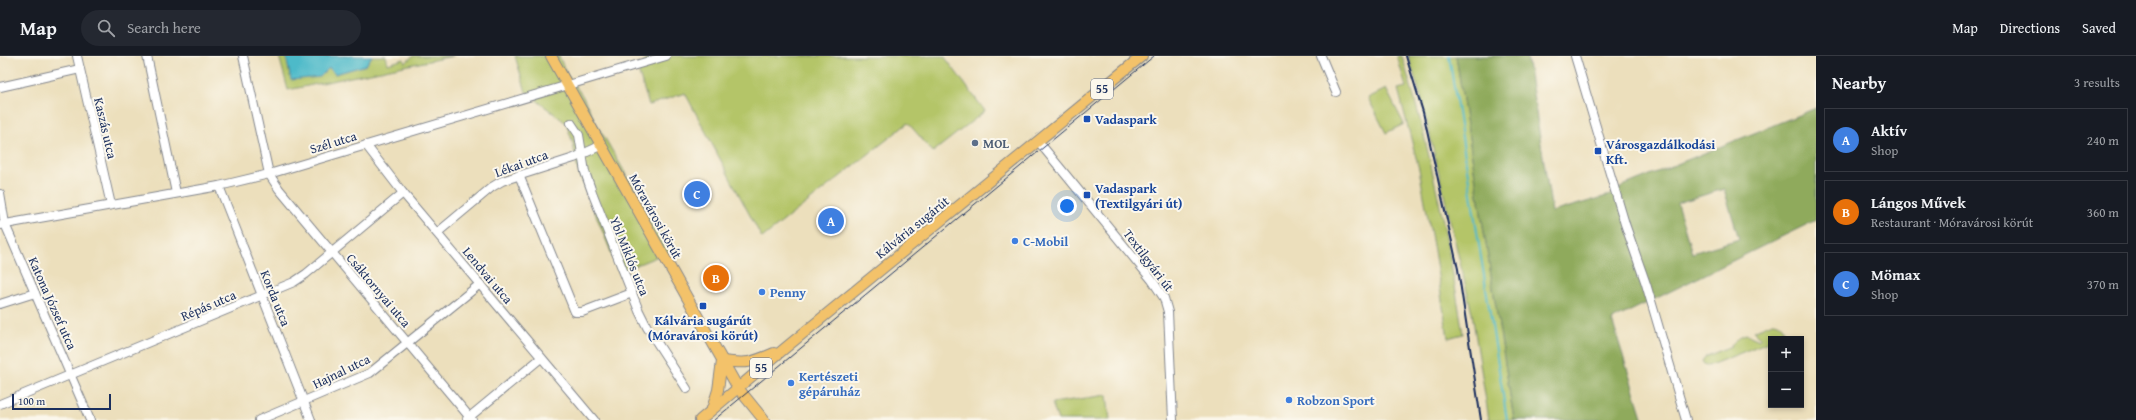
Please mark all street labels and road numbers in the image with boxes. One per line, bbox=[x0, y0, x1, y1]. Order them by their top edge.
road number: 55 bbox=[1091, 79, 1113, 99]
street label: Kaszás utca bbox=[89, 96, 122, 161]
street label: Szél utca bbox=[307, 126, 360, 159]
street label: Lékai utca bbox=[492, 145, 551, 182]
street label: Móravárosi körút bbox=[624, 170, 687, 263]
street label: Kálvária sugárút bbox=[871, 191, 954, 263]
street label: Ybl Miklós utca bbox=[605, 214, 654, 299]
street label: Textilgyári út bbox=[1119, 225, 1179, 296]
street label: Lendvai utca bbox=[458, 243, 518, 309]
street label: Csáktornyai utca bbox=[342, 249, 416, 332]
street label: Katona József utca bbox=[24, 254, 82, 353]
street label: Korda utca bbox=[256, 267, 296, 330]
street label: Répás utca bbox=[178, 285, 240, 326]
street label: Hajnal utca bbox=[309, 349, 374, 394]
road number: 55 bbox=[750, 358, 772, 378]

